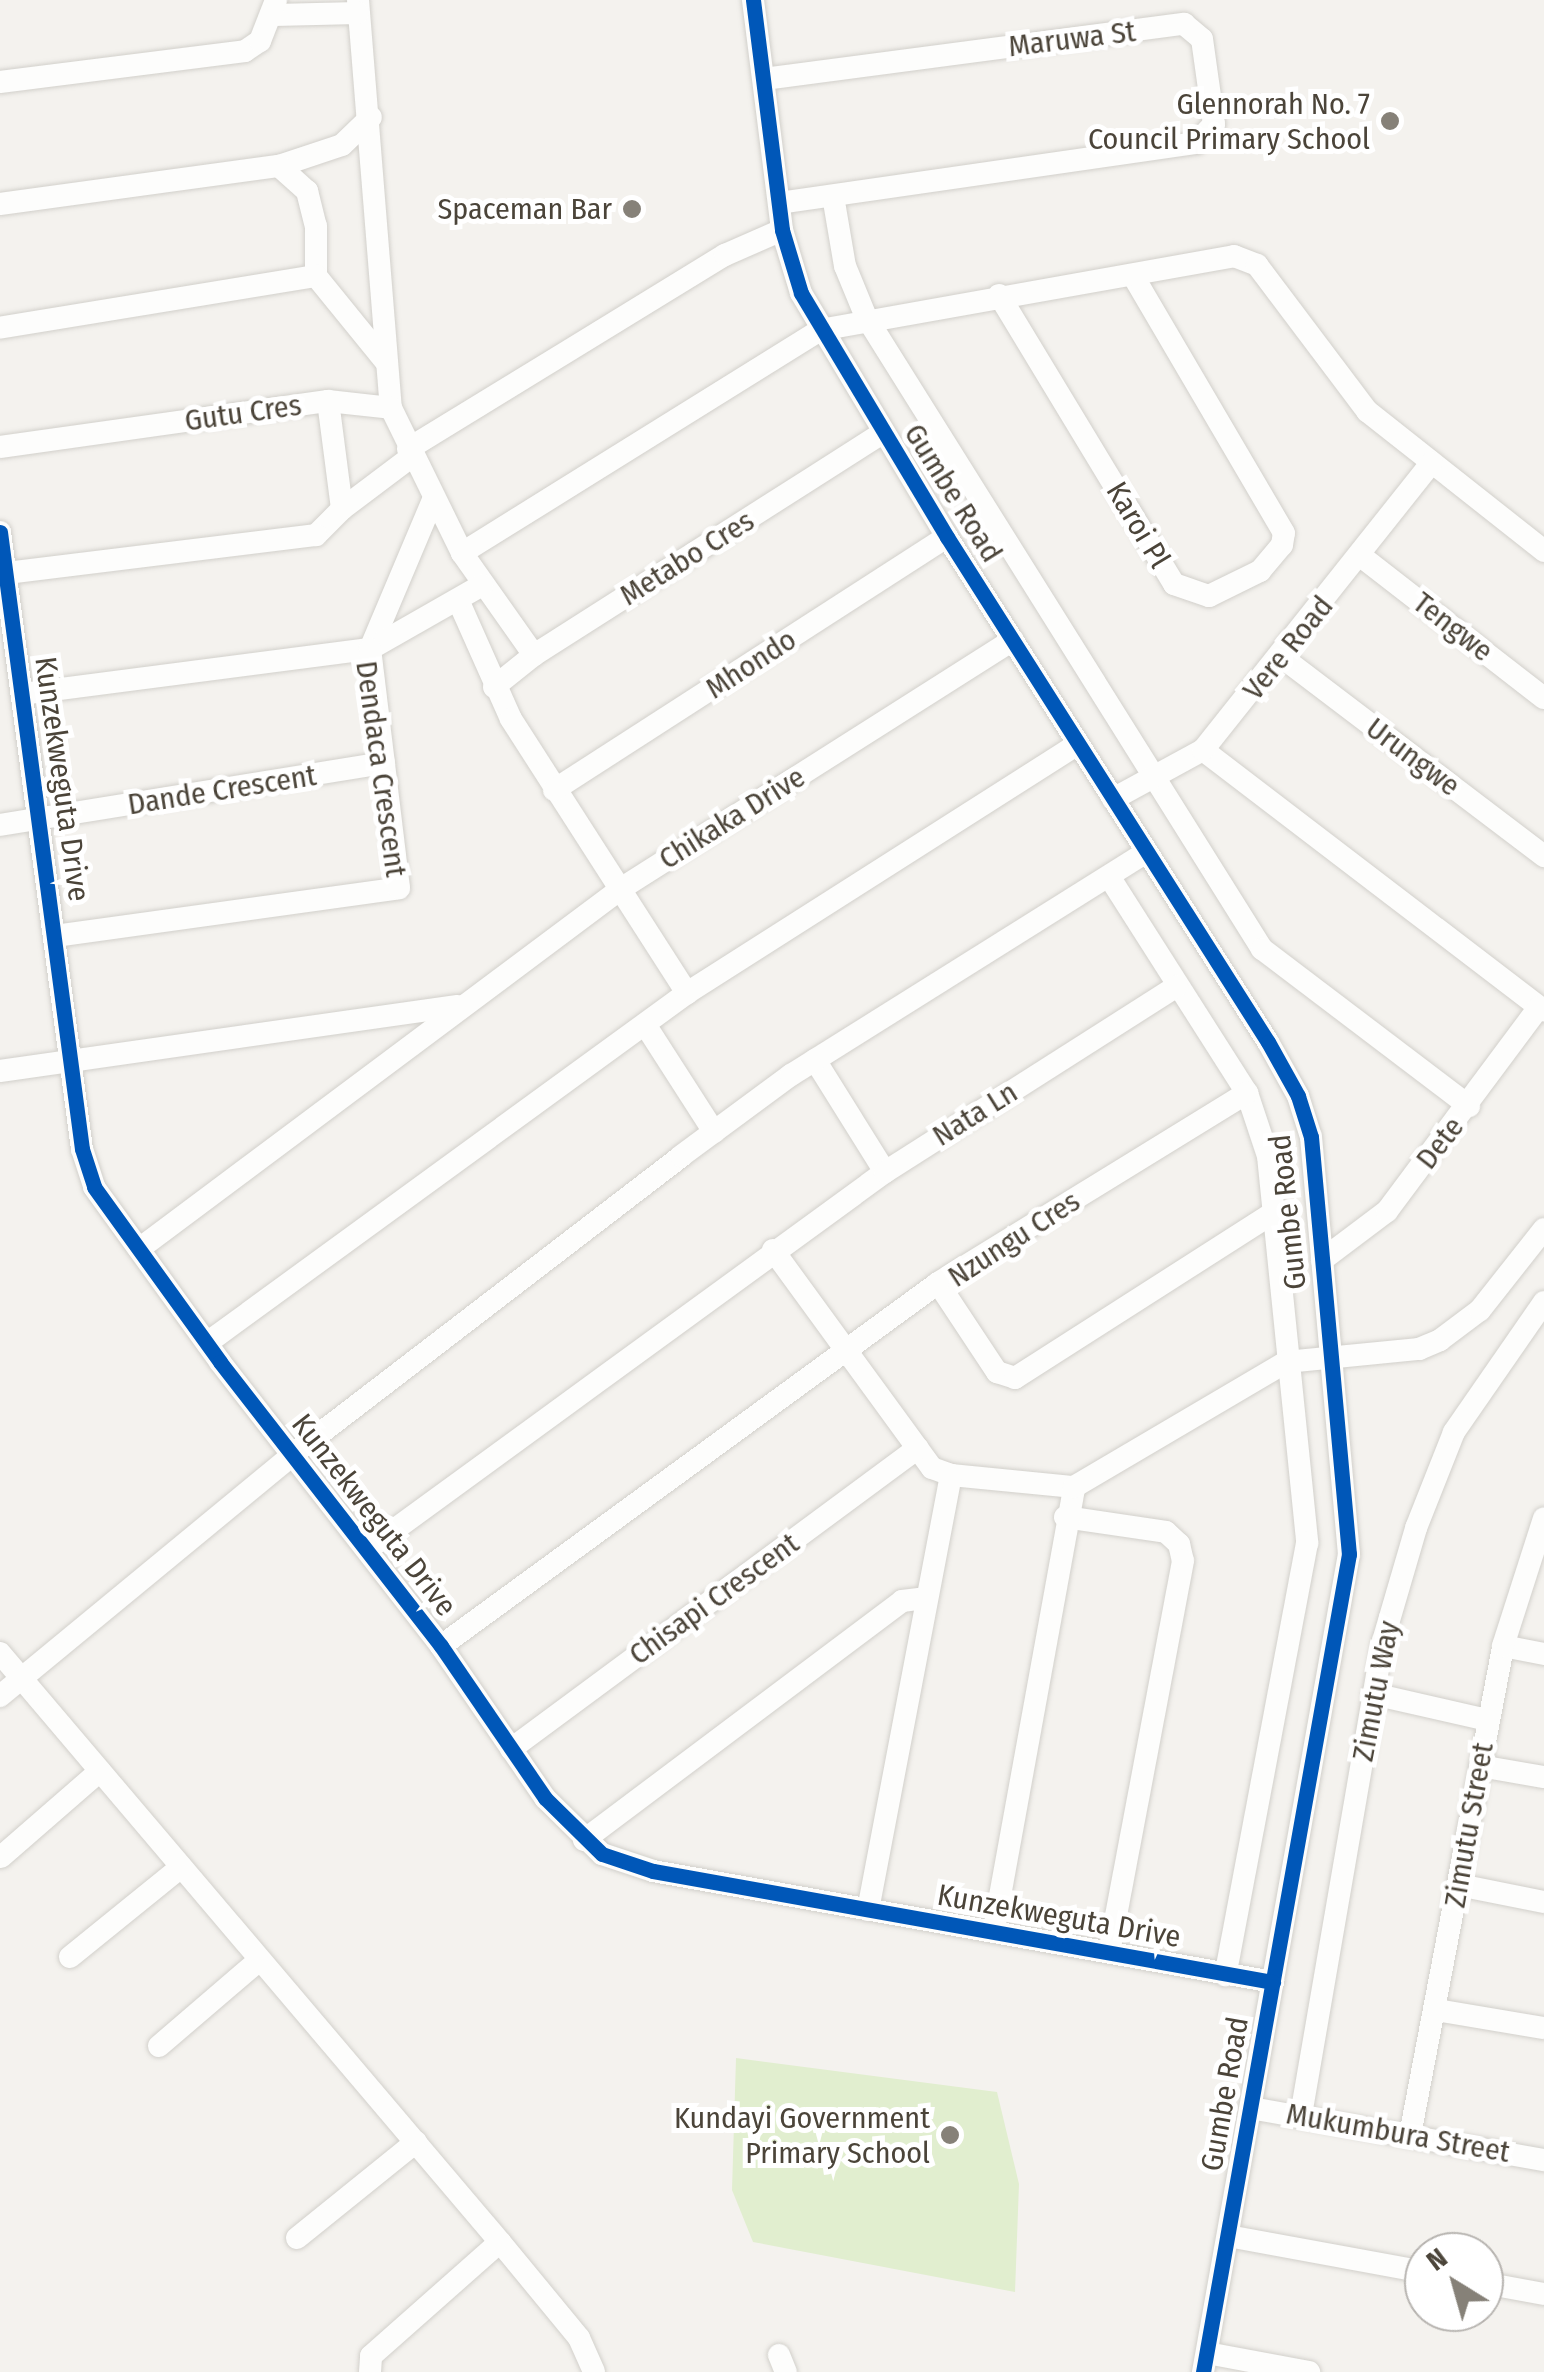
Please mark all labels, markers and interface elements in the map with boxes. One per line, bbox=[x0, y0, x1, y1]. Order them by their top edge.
street label: Maruwa St bbox=[1006, 13, 1138, 65]
place label: Glennorah No. 7 Council Primary School bbox=[1088, 86, 1370, 156]
marker: Glennorah No. 7 Council Primary School bbox=[1379, 110, 1401, 132]
place label: Spaceman Bar bbox=[437, 191, 612, 227]
marker: Spaceman Bar bbox=[621, 198, 643, 220]
street label: Gutu Cres bbox=[182, 387, 304, 439]
street label: Gumbe Road bbox=[896, 417, 1010, 569]
street label: Karoi Pl bbox=[1098, 476, 1178, 574]
street label: Metabo Cres bbox=[613, 503, 761, 613]
street label: Tengwe bbox=[1406, 585, 1500, 669]
street label: Vere Road bbox=[1235, 589, 1341, 707]
street label: Mhondo bbox=[699, 622, 803, 706]
street label: Kunzekweguta Drive bbox=[27, 655, 97, 903]
street label: Dendaca Crescent bbox=[348, 659, 414, 879]
street label: Urungwe bbox=[1359, 710, 1467, 804]
street label: Dande Crescent bbox=[125, 757, 319, 823]
street label: Chikaka Drive bbox=[652, 759, 812, 877]
street label: Nata Ln bbox=[926, 1074, 1024, 1154]
street label: Dete bbox=[1408, 1110, 1472, 1176]
street label: Gumbe Road bbox=[1262, 1133, 1314, 1291]
street label: Nzungu Cres bbox=[941, 1183, 1087, 1295]
street label: Kunzekweguta Drive bbox=[284, 1407, 464, 1623]
street label: Chisapi Crescent bbox=[622, 1525, 806, 1673]
street label: Zimutu Way bbox=[1345, 1618, 1407, 1764]
street label: Zimutu Street bbox=[1437, 1740, 1501, 1910]
street label: Kunzekweguta Drive bbox=[935, 1877, 1183, 1955]
street label: Gumbe Road bbox=[1194, 2014, 1256, 2174]
street label: Mukumbura Street bbox=[1283, 2096, 1513, 2170]
place label: Kundayi Government Primary School bbox=[674, 2100, 930, 2170]
marker: Kundayi Government Primary School bbox=[939, 2124, 961, 2146]
north arrow bbox=[1404, 2232, 1504, 2332]
text: N bbox=[1420, 2241, 1453, 2277]

